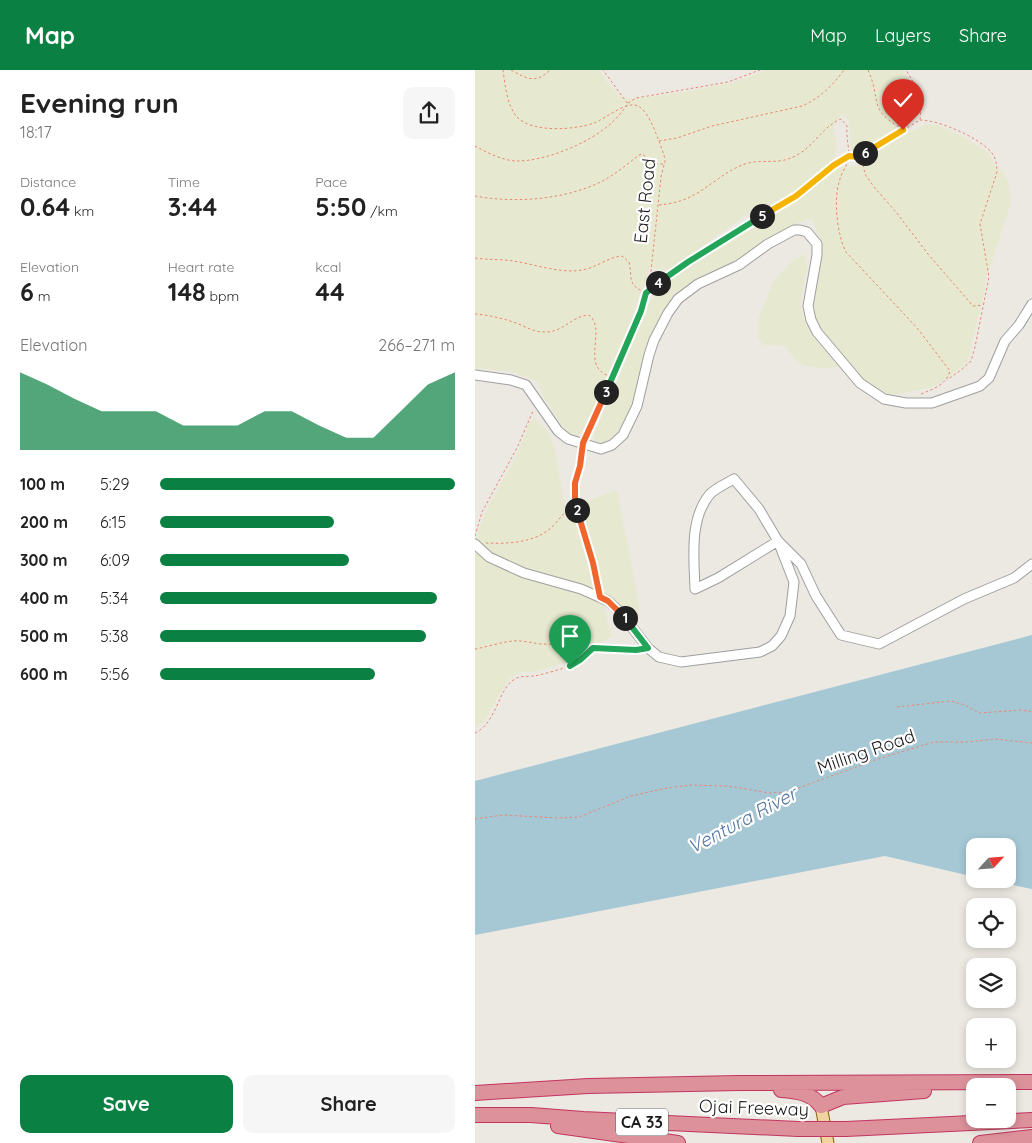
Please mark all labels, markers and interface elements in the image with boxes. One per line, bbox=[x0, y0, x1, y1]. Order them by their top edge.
text: Map bbox=[25, 20, 75, 50]
text: Map bbox=[810, 24, 847, 47]
text: Layers bbox=[875, 24, 931, 47]
text: Share bbox=[959, 24, 1007, 47]
pin bbox=[882, 79, 924, 130]
text: Evening run bbox=[20, 85, 179, 120]
icon: check bbox=[889, 86, 917, 114]
button: share bbox=[403, 87, 455, 139]
text: 18:17 bbox=[20, 122, 52, 142]
pin: 6 bbox=[853, 140, 877, 166]
text: 6 bbox=[862, 144, 869, 162]
street label: East Road bbox=[629, 157, 660, 245]
text: Distance bbox=[20, 173, 76, 191]
text: Time bbox=[168, 173, 200, 191]
text: Pace bbox=[315, 173, 347, 191]
text: 0.64 bbox=[20, 191, 70, 222]
text: 3:44 bbox=[168, 191, 217, 222]
text: 5:50 bbox=[315, 191, 366, 222]
text: km bbox=[70, 202, 94, 220]
text: /km bbox=[366, 202, 398, 220]
pin: 5 bbox=[749, 204, 775, 228]
text: 5 bbox=[758, 207, 767, 225]
text: Elevation bbox=[20, 258, 79, 276]
text: Heart rate bbox=[168, 258, 234, 276]
text: kcal bbox=[315, 258, 341, 276]
pin: 4 bbox=[645, 270, 671, 296]
text: 4 bbox=[654, 274, 663, 292]
text: 6 bbox=[20, 276, 34, 307]
text: 148 bbox=[168, 276, 206, 307]
text: 44 bbox=[315, 276, 345, 307]
text: m bbox=[34, 287, 50, 305]
text: bpm bbox=[206, 287, 239, 305]
text: Elevation bbox=[20, 335, 87, 355]
text: 266–271 m bbox=[378, 335, 455, 355]
pin: 3 bbox=[593, 380, 619, 404]
text: 3 bbox=[603, 383, 610, 401]
text: 100 m bbox=[20, 474, 65, 494]
text: 5:29 bbox=[100, 474, 130, 494]
pin: 2 bbox=[565, 498, 589, 522]
text: 2 bbox=[574, 501, 581, 519]
text: 200 m bbox=[20, 512, 68, 532]
text: 6:15 bbox=[100, 512, 126, 532]
text: 300 m bbox=[20, 550, 67, 570]
text: 6:09 bbox=[100, 550, 130, 570]
text: 400 m bbox=[20, 588, 68, 608]
text: 5:34 bbox=[100, 588, 129, 608]
pin: 1 bbox=[613, 606, 637, 630]
text: 1 bbox=[623, 609, 628, 627]
pin bbox=[549, 615, 591, 666]
icon: arrive bbox=[556, 622, 584, 650]
text: 500 m bbox=[20, 626, 68, 646]
text: 5:38 bbox=[100, 626, 129, 646]
text: 600 m bbox=[20, 664, 68, 684]
text: 5:56 bbox=[100, 664, 129, 684]
street label: Milling Road bbox=[814, 724, 918, 779]
water label: Ventura River bbox=[683, 780, 803, 859]
north arrow bbox=[966, 838, 1016, 888]
map controls bbox=[966, 838, 1016, 1128]
button: locate bbox=[966, 898, 1016, 948]
button: layers bbox=[966, 958, 1016, 1008]
button: + bbox=[966, 1018, 1016, 1068]
button: Save bbox=[20, 1075, 233, 1133]
button: Share bbox=[243, 1075, 455, 1133]
button: − bbox=[966, 1078, 1016, 1128]
street label: Ojai Freeway bbox=[699, 1094, 809, 1121]
road number: CA 33 bbox=[616, 1108, 668, 1136]

